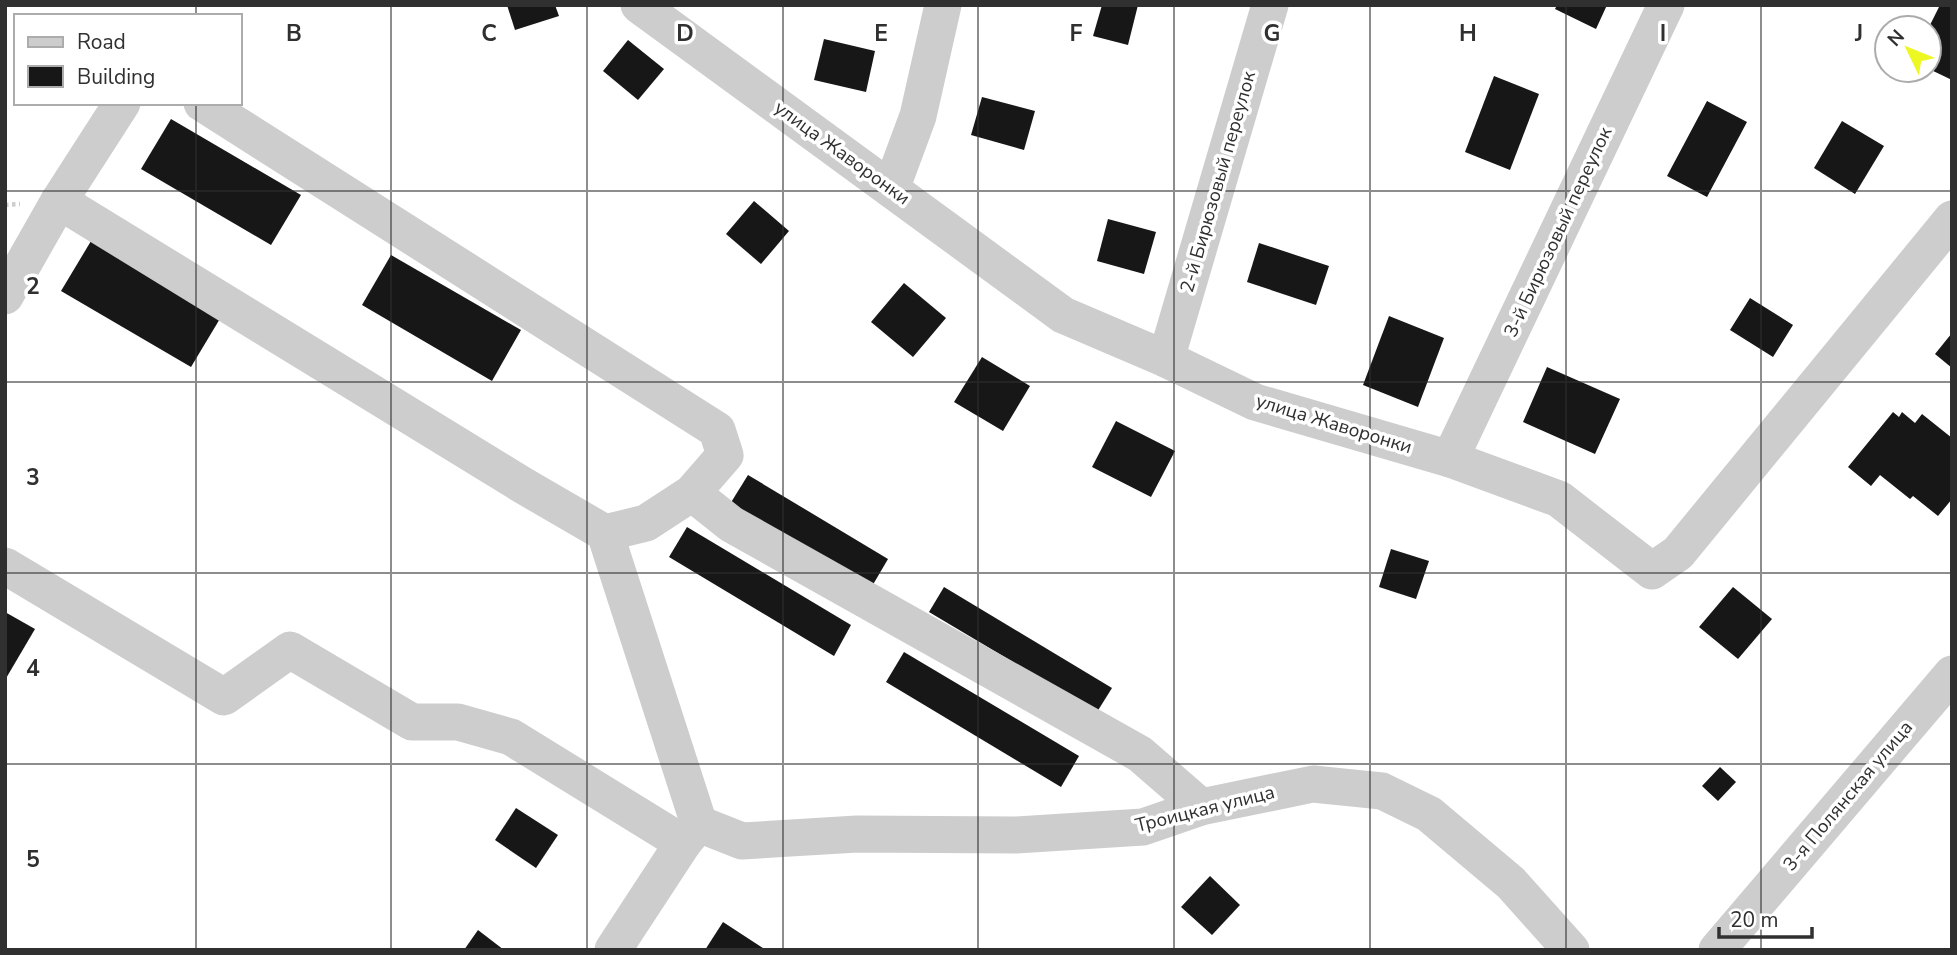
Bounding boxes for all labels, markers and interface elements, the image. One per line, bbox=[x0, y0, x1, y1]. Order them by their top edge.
legend bbox=[14, 14, 242, 105]
north arrow bbox=[1873, 14, 1943, 84]
text: B bbox=[286, 18, 302, 49]
text: C bbox=[481, 18, 497, 49]
text: D bbox=[676, 18, 694, 49]
text: E bbox=[874, 18, 888, 49]
text: F bbox=[1070, 18, 1083, 49]
text: G bbox=[1264, 18, 1280, 49]
text: H bbox=[1459, 18, 1477, 49]
text: I bbox=[1660, 18, 1666, 49]
text: J bbox=[1854, 18, 1863, 49]
text: N bbox=[1882, 24, 1911, 52]
text: Road bbox=[77, 28, 126, 56]
text: Building bbox=[77, 63, 155, 91]
street label: 2-й Бирюзовый переулок bbox=[1174, 68, 1262, 296]
street label: улица Жаворонки bbox=[769, 95, 915, 211]
street label: 3-й Бирюзовый переулок bbox=[1498, 123, 1618, 341]
text: 2 bbox=[26, 271, 40, 302]
street label: улица Жаворонки bbox=[1253, 388, 1415, 460]
text: 3 bbox=[26, 462, 40, 493]
text: 4 bbox=[26, 653, 40, 684]
street label: 3-я Полянская улица bbox=[1777, 715, 1919, 877]
street label: Троицкая улица bbox=[1133, 779, 1277, 839]
text: 5 bbox=[26, 844, 40, 875]
scale bar bbox=[1719, 895, 1812, 939]
text: 20 m bbox=[1730, 906, 1779, 934]

